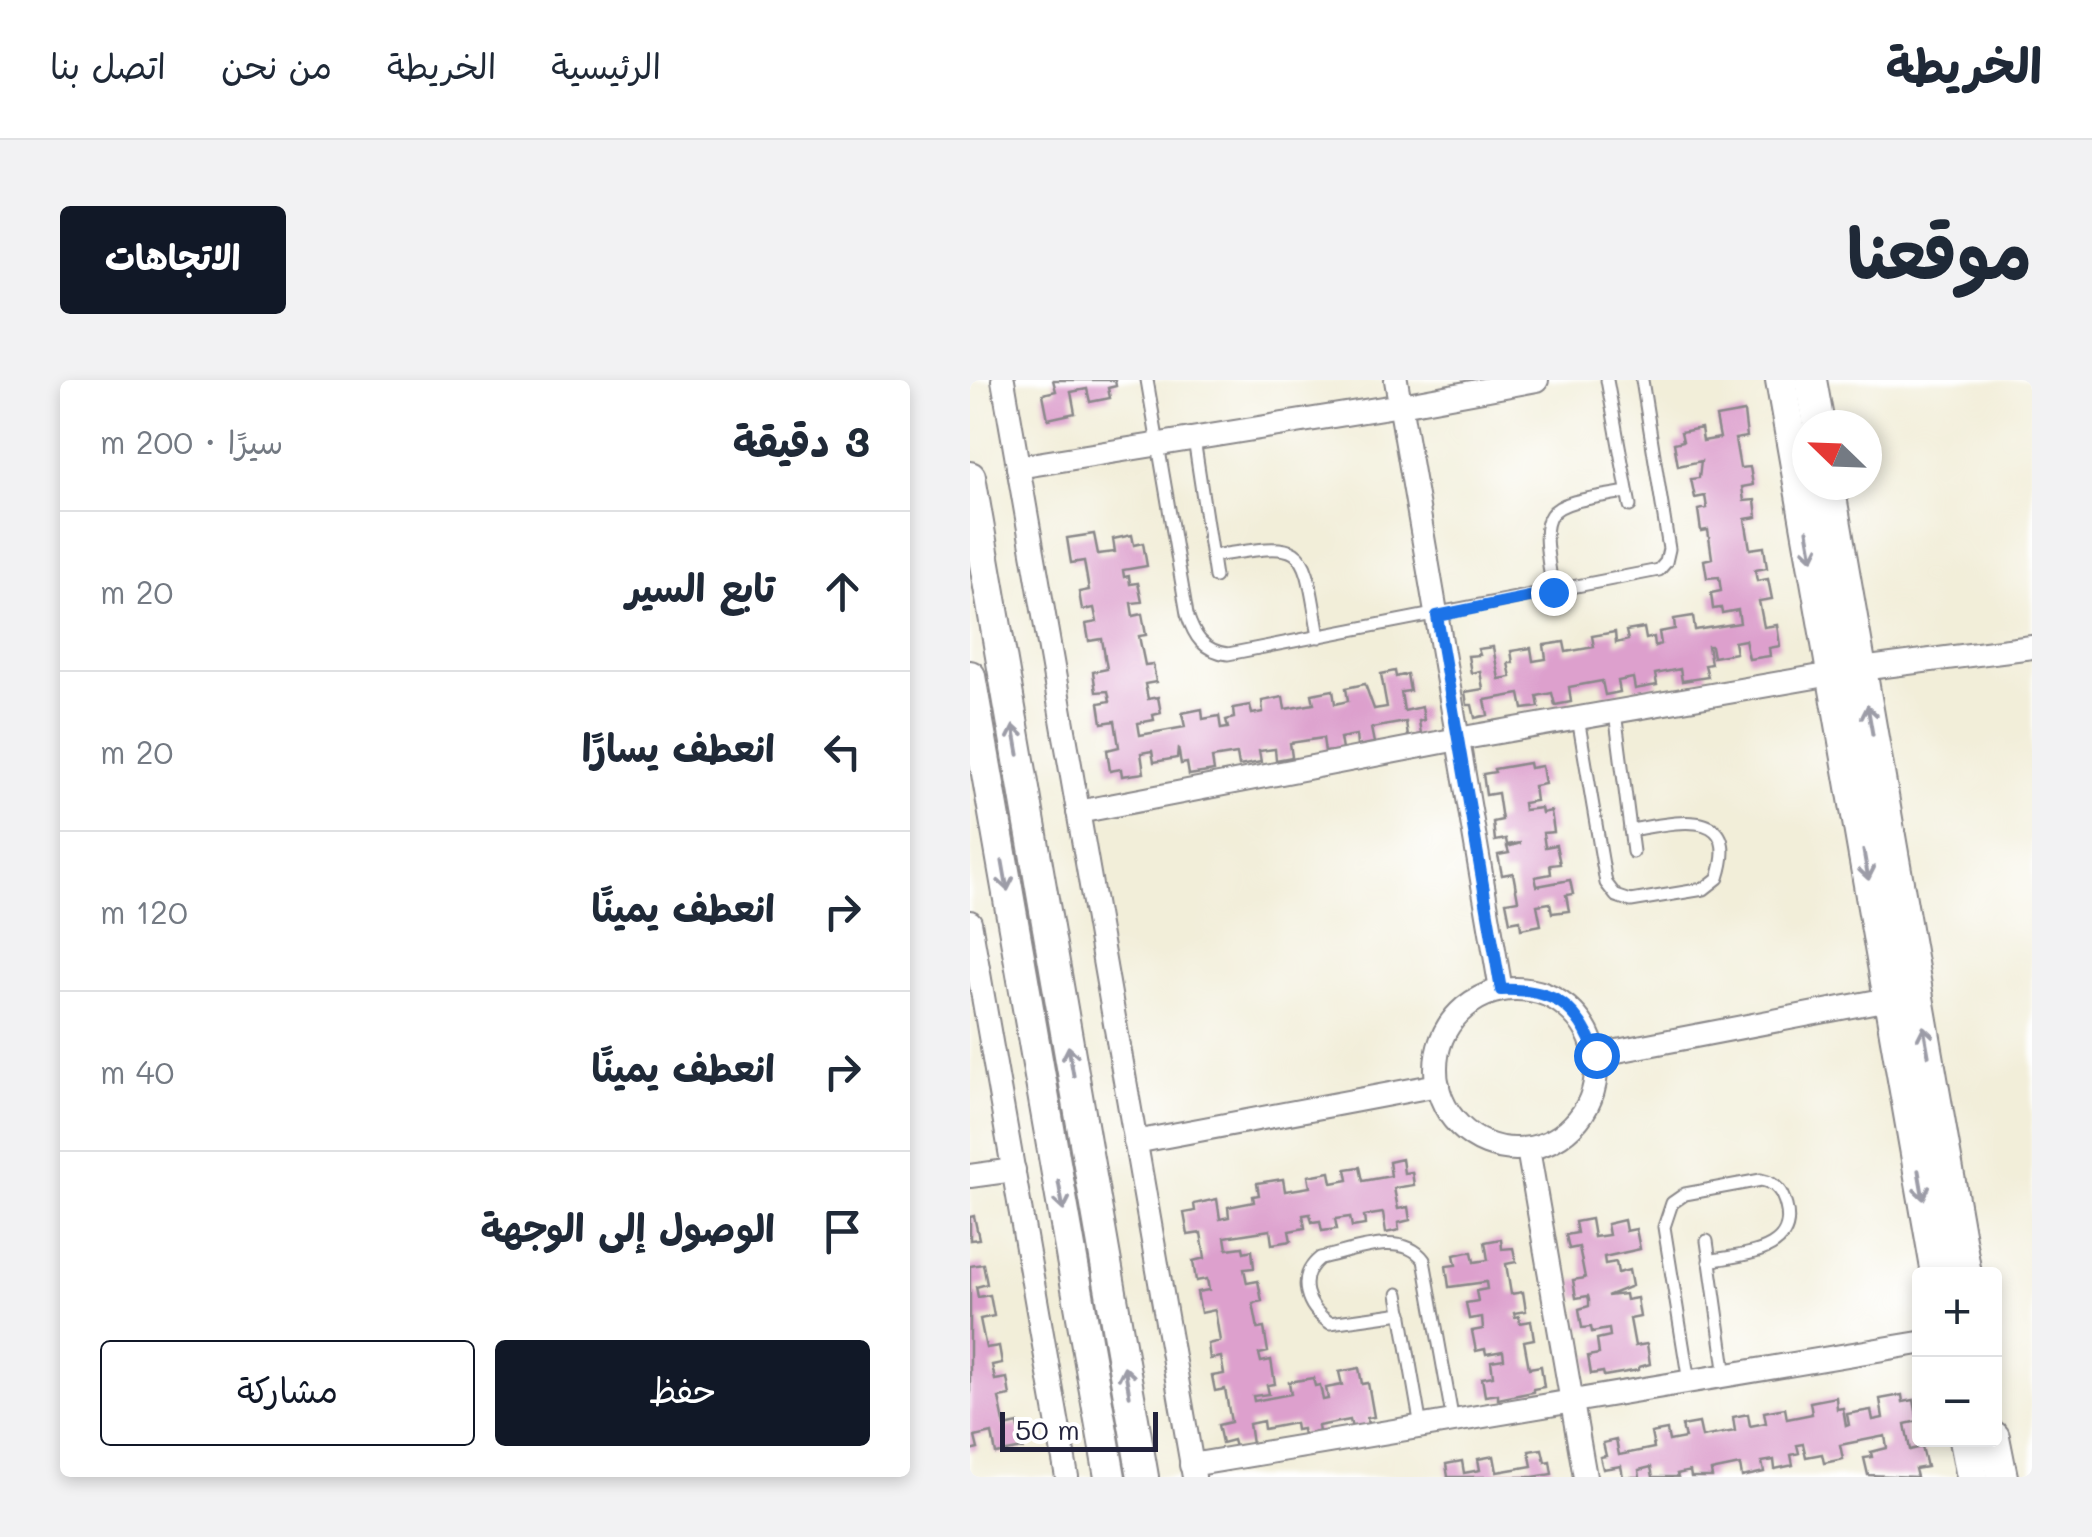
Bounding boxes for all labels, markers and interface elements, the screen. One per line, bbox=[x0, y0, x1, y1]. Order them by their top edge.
text: الخريطة bbox=[1886, 33, 2042, 95]
text: اتصل بنا bbox=[50, 42, 166, 88]
text: من نحن bbox=[221, 42, 332, 88]
text: الخريطة bbox=[387, 42, 496, 88]
text: الرئيسية bbox=[551, 42, 661, 88]
text: موقعنا bbox=[1847, 205, 2032, 297]
button: الاتجاهات bbox=[60, 206, 286, 314]
north arrow bbox=[1792, 410, 1882, 500]
text: 3 دقيقة bbox=[733, 413, 870, 468]
text: سيرًا · 200 m bbox=[100, 420, 283, 462]
one-way arrow bbox=[1801, 528, 1820, 561]
text: تابع السير bbox=[626, 562, 775, 612]
icon: ahead bbox=[815, 564, 870, 619]
text: 20 m bbox=[100, 570, 173, 612]
route end bbox=[1531, 570, 1577, 616]
one-way arrow bbox=[1860, 705, 1879, 737]
text: انعطف يسارًا bbox=[582, 722, 775, 772]
icon: left bbox=[815, 724, 870, 779]
one-way arrow bbox=[1006, 725, 1025, 757]
text: 20 m bbox=[100, 730, 173, 772]
one-way arrow bbox=[1857, 848, 1876, 881]
one-way arrow bbox=[996, 859, 1015, 892]
text: انعطف يمينًا bbox=[592, 882, 775, 932]
icon: right bbox=[815, 884, 870, 939]
text: 120 m bbox=[100, 890, 188, 932]
one-way arrow bbox=[1916, 1025, 1935, 1057]
route start bbox=[1574, 1033, 1620, 1079]
text: انعطف يمينًا bbox=[592, 1042, 775, 1092]
icon: right bbox=[815, 1044, 870, 1099]
one-way arrow bbox=[1061, 1045, 1080, 1077]
text: 40 m bbox=[100, 1050, 174, 1092]
one-way arrow bbox=[1912, 1169, 1931, 1201]
one-way arrow bbox=[1052, 1179, 1071, 1212]
text: الوصول إلى الوجهة bbox=[480, 1202, 775, 1252]
icon: arrive bbox=[815, 1204, 870, 1259]
map controls bbox=[1912, 1267, 2002, 1447]
button: + bbox=[1912, 1267, 2002, 1357]
button: مشاركة bbox=[100, 1340, 475, 1446]
button: حفظ bbox=[495, 1340, 870, 1446]
button: − bbox=[1912, 1357, 2002, 1447]
one-way arrow bbox=[1117, 1365, 1136, 1398]
scale bar bbox=[1000, 1407, 1158, 1452]
text: 50 m bbox=[1015, 1411, 1080, 1447]

